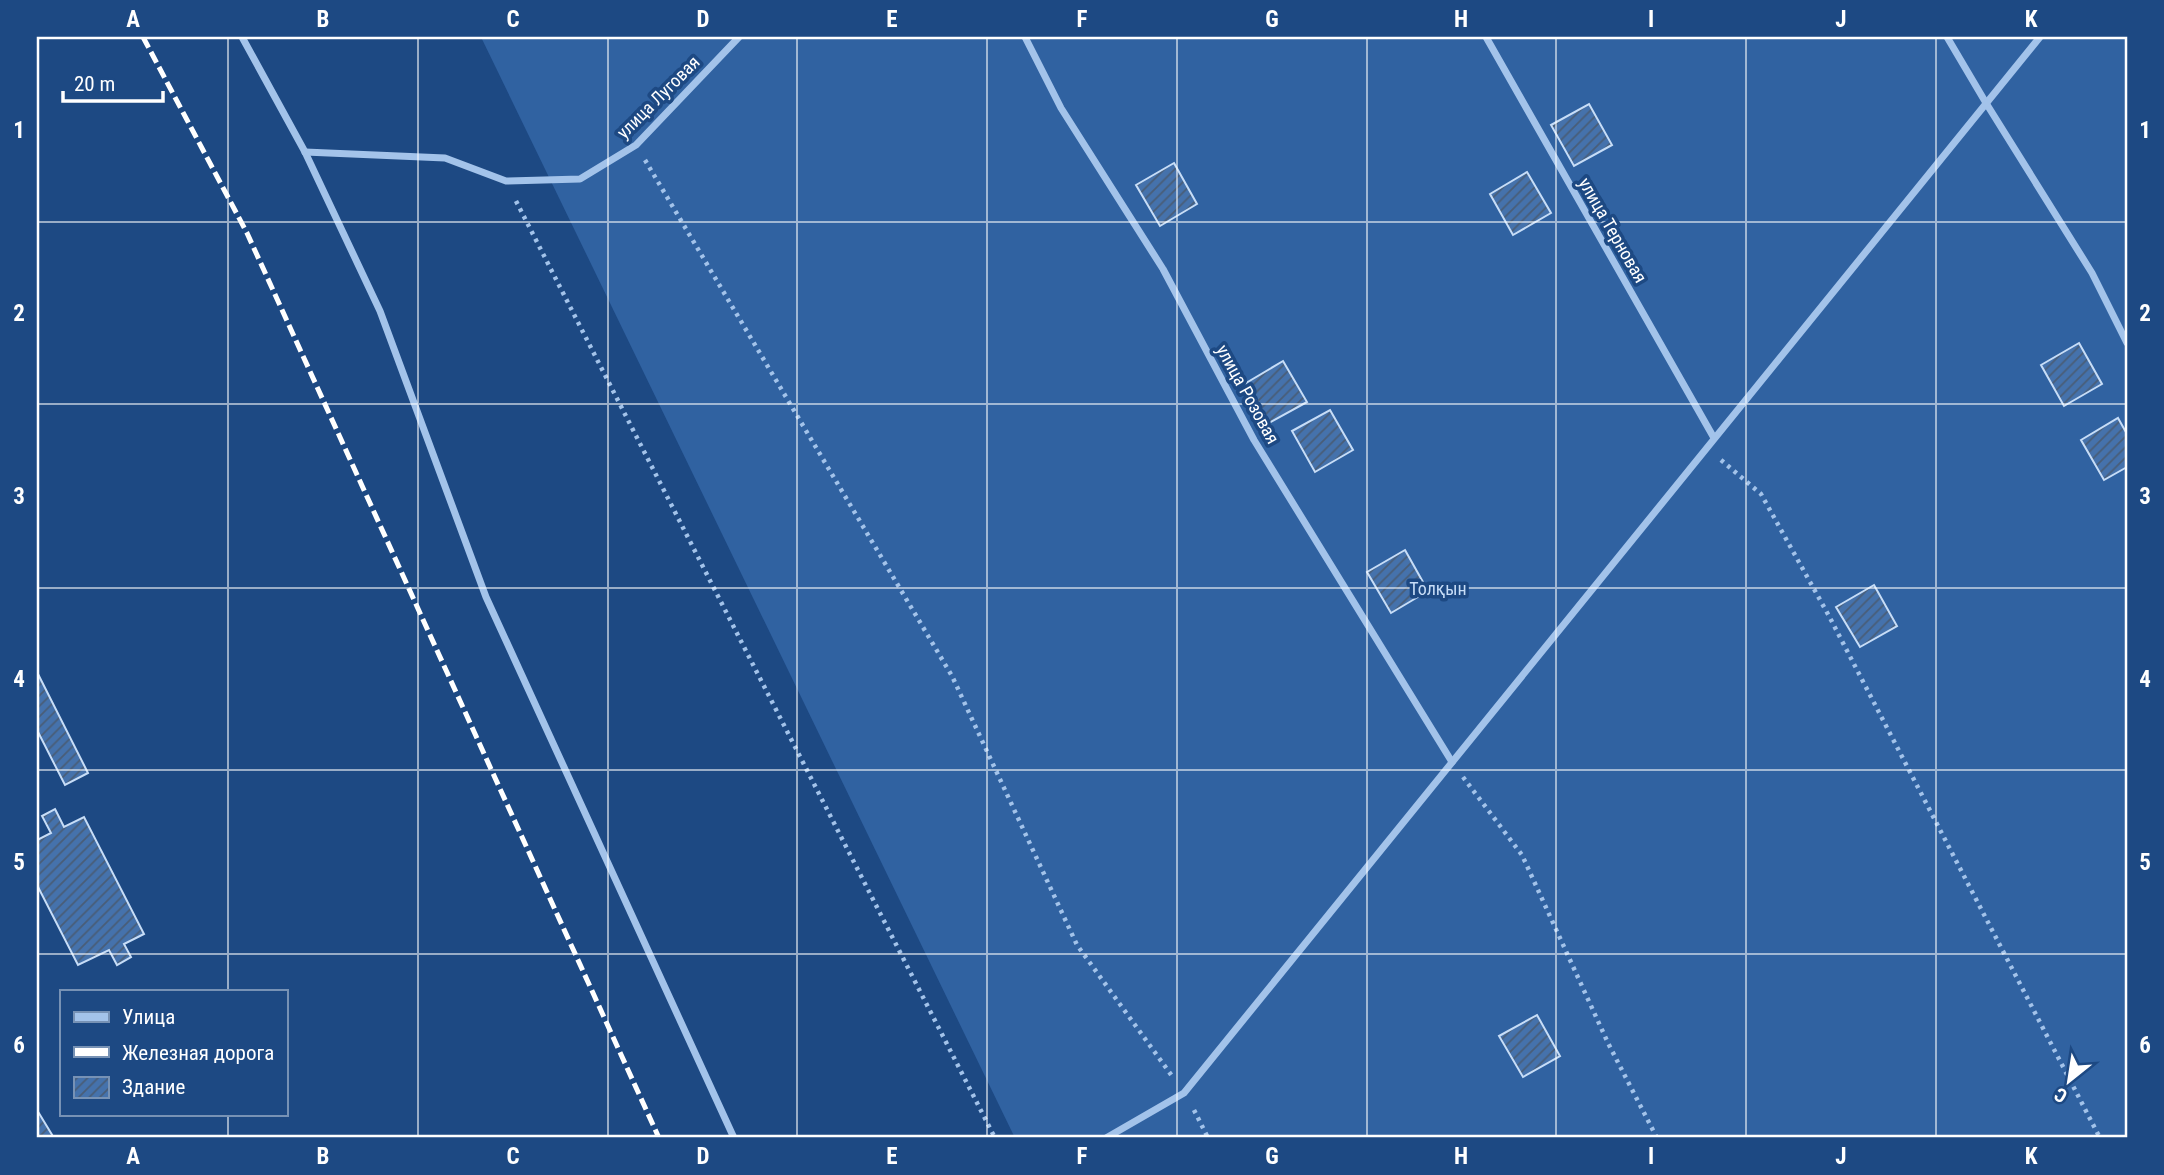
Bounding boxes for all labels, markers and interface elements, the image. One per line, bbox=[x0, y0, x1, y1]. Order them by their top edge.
text: A bbox=[126, 6, 140, 33]
text: B bbox=[317, 6, 329, 33]
text: C bbox=[506, 6, 520, 33]
text: D bbox=[697, 6, 710, 33]
text: E bbox=[886, 6, 898, 33]
text: F bbox=[1077, 6, 1088, 33]
text: G bbox=[1265, 6, 1279, 33]
text: H bbox=[1454, 6, 1468, 33]
text: I bbox=[1648, 6, 1654, 33]
text: J bbox=[1835, 6, 1847, 33]
text: K bbox=[2025, 6, 2038, 33]
street label: улица Луговая bbox=[612, 51, 704, 143]
scale bar bbox=[63, 60, 163, 104]
text: 20 m bbox=[74, 72, 115, 96]
text: 1 bbox=[13, 117, 25, 144]
text: 1 bbox=[2139, 117, 2151, 144]
street label: улица Терновая bbox=[1574, 174, 1652, 286]
text: 2 bbox=[13, 300, 25, 327]
text: 2 bbox=[2139, 300, 2151, 327]
street label: улица Розовая bbox=[1212, 341, 1284, 447]
text: 3 bbox=[13, 483, 25, 510]
text: 3 bbox=[2139, 483, 2151, 510]
park label: Толқын bbox=[1409, 578, 1467, 599]
text: 4 bbox=[13, 666, 25, 693]
text: 4 bbox=[2139, 666, 2151, 693]
text: 5 bbox=[13, 849, 25, 876]
text: 5 bbox=[2139, 849, 2151, 876]
legend bbox=[60, 990, 287, 1116]
text: Улица bbox=[122, 1005, 175, 1029]
text: 6 bbox=[13, 1032, 25, 1059]
text: 6 bbox=[2139, 1032, 2151, 1059]
text: Железная дорога bbox=[122, 1041, 274, 1065]
north arrow bbox=[2035, 1046, 2104, 1116]
text: Здание bbox=[122, 1075, 186, 1099]
text: С bbox=[2050, 1083, 2071, 1108]
text: A bbox=[126, 1143, 140, 1170]
text: B bbox=[317, 1143, 329, 1170]
text: C bbox=[506, 1143, 520, 1170]
text: D bbox=[697, 1143, 710, 1170]
text: E bbox=[886, 1143, 898, 1170]
text: F bbox=[1077, 1143, 1088, 1170]
text: G bbox=[1265, 1143, 1279, 1170]
text: H bbox=[1454, 1143, 1468, 1170]
text: I bbox=[1648, 1143, 1654, 1170]
text: J bbox=[1835, 1143, 1847, 1170]
text: K bbox=[2025, 1143, 2038, 1170]

